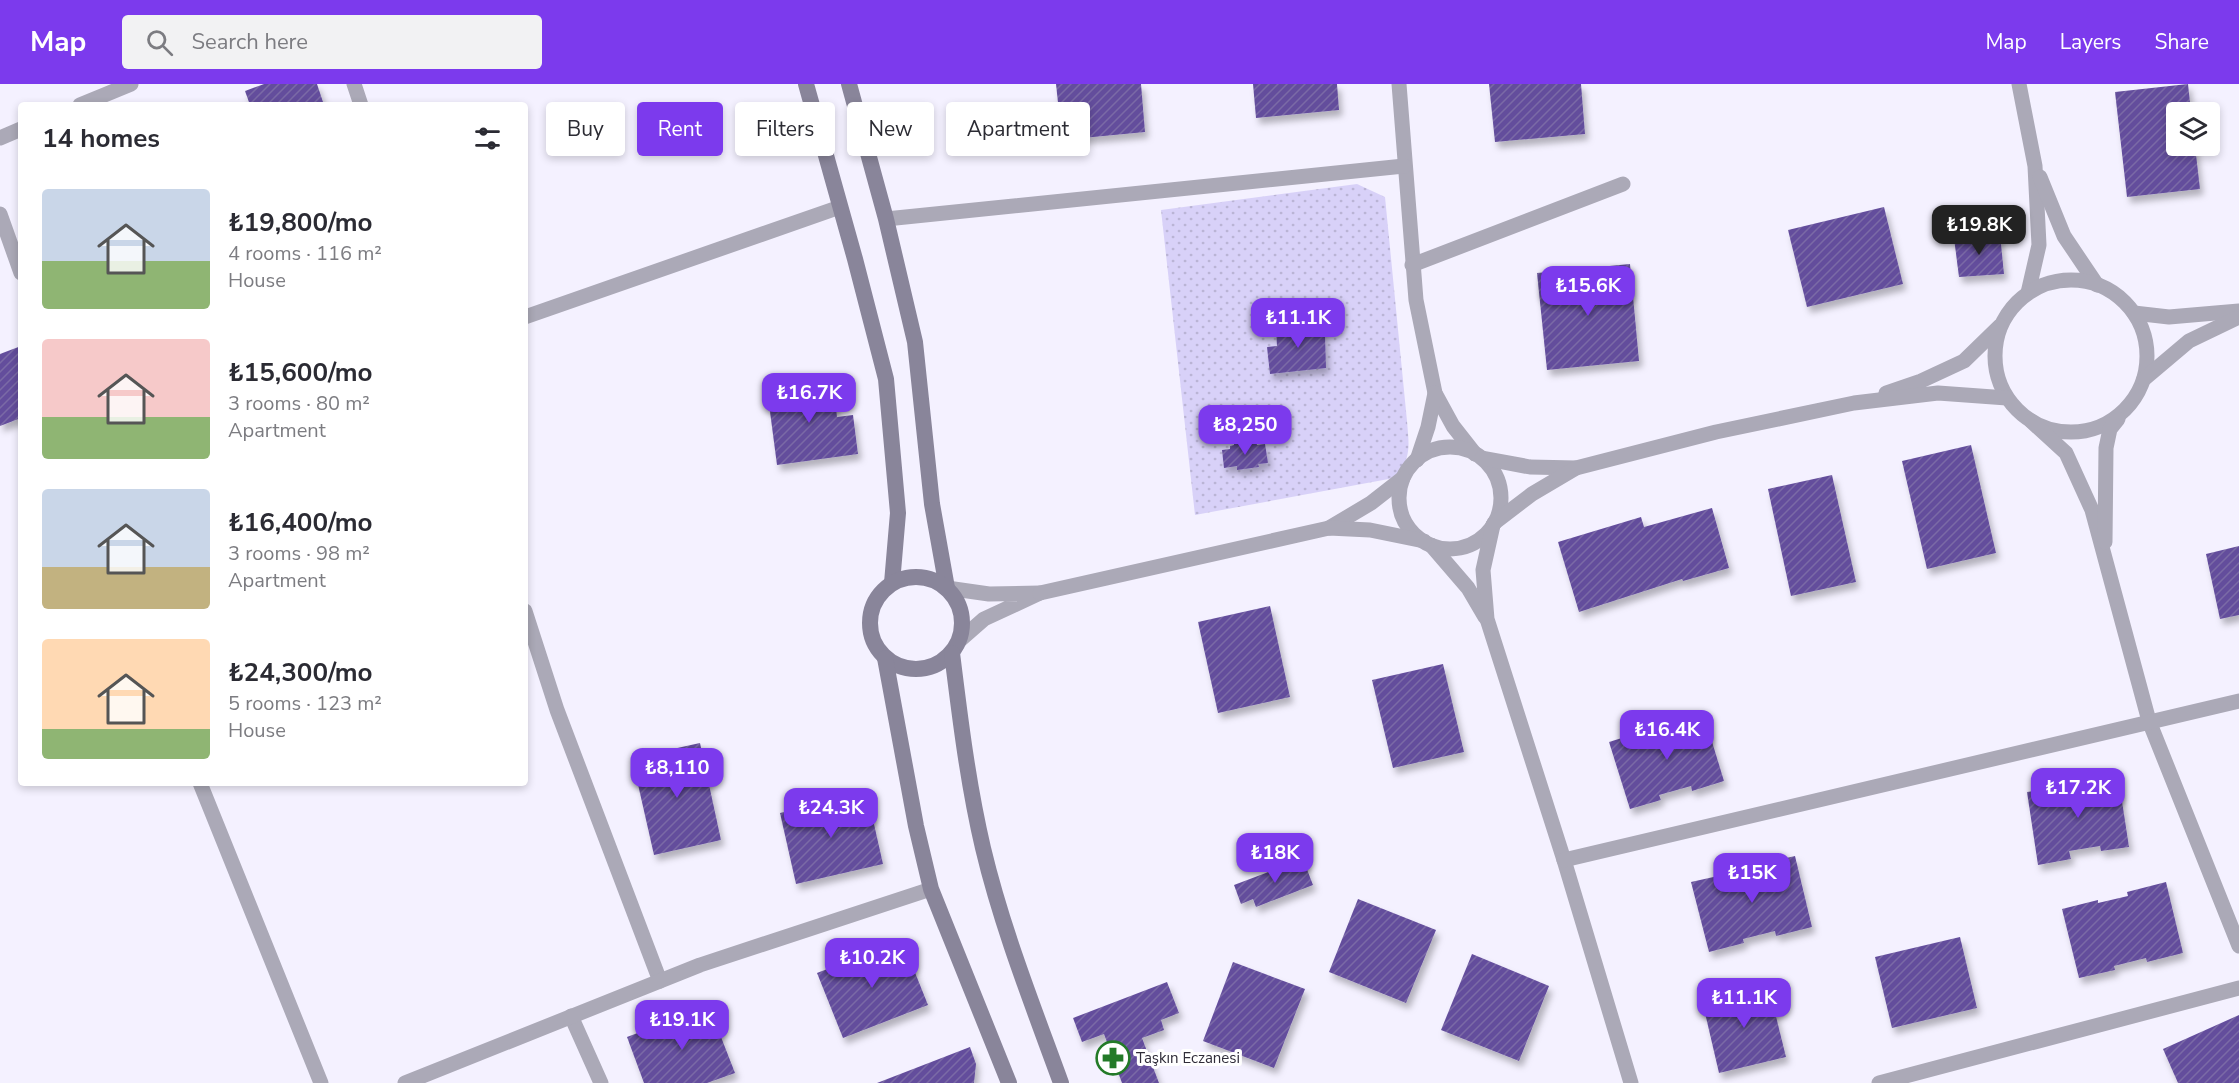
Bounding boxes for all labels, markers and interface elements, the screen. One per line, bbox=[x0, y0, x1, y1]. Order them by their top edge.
search box bbox=[122, 15, 542, 69]
text: Map bbox=[30, 23, 86, 61]
icon: search bbox=[143, 26, 176, 59]
text: Search here bbox=[191, 27, 308, 57]
text: Map bbox=[1985, 28, 2027, 56]
text: Layers bbox=[2060, 28, 2121, 56]
text: Share bbox=[2154, 28, 2209, 56]
chip: Buy bbox=[546, 102, 625, 156]
chip: Rent bbox=[637, 102, 723, 156]
chip: Filters bbox=[735, 102, 835, 156]
chip: New bbox=[847, 102, 934, 156]
chip: Apartment bbox=[946, 102, 1090, 156]
map controls bbox=[2166, 102, 2220, 156]
button: layers bbox=[2166, 102, 2220, 156]
text: 14 homes bbox=[42, 121, 160, 156]
icon: filters bbox=[471, 122, 504, 155]
text: ₺19,800/mo bbox=[228, 205, 372, 240]
pin: ₺19.8K bbox=[1930, 205, 2028, 256]
text: ₺19.8K bbox=[1946, 211, 2012, 238]
icon: home bbox=[90, 213, 162, 285]
text: 4 rooms · 116 m² bbox=[228, 240, 382, 267]
pin: ₺15.6K bbox=[1539, 266, 1637, 317]
text: House bbox=[228, 267, 286, 294]
text: ₺15.6K bbox=[1555, 272, 1621, 299]
pin: ₺11.1K bbox=[1249, 298, 1347, 349]
text: ₺11.1K bbox=[1265, 304, 1331, 331]
text: ₺15,600/mo bbox=[228, 355, 372, 390]
icon: home bbox=[90, 363, 162, 435]
pin: ₺16.7K bbox=[760, 373, 858, 424]
text: ₺16.7K bbox=[776, 379, 842, 406]
text: 3 rooms · 80 m² bbox=[228, 390, 370, 417]
pin: ₺8,250 bbox=[1196, 405, 1294, 456]
text: ₺8,250 bbox=[1213, 411, 1277, 438]
text: Apartment bbox=[228, 417, 326, 444]
text: ₺16,400/mo bbox=[228, 505, 372, 540]
icon: home bbox=[90, 513, 162, 585]
text: 3 rooms · 98 m² bbox=[228, 540, 370, 567]
text: Apartment bbox=[228, 567, 326, 594]
text: ₺24,300/mo bbox=[228, 655, 372, 690]
icon: home bbox=[90, 663, 162, 735]
text: 5 rooms · 123 m² bbox=[228, 690, 382, 717]
pin: ₺16.4K bbox=[1618, 710, 1716, 761]
text: ₺16.4K bbox=[1634, 716, 1700, 743]
text: House bbox=[228, 717, 286, 744]
pin: ₺8,110 bbox=[628, 748, 726, 799]
text: ₺8,110 bbox=[645, 754, 709, 781]
pin: ₺17.2K bbox=[2029, 768, 2127, 819]
text: ₺17.2K bbox=[2045, 774, 2111, 801]
pin: ₺24.3K bbox=[782, 788, 880, 839]
text: ₺24.3K bbox=[798, 794, 864, 821]
pin: ₺18K bbox=[1239, 833, 1311, 884]
text: ₺18K bbox=[1250, 839, 1300, 866]
pin: ₺15K bbox=[1716, 853, 1788, 904]
text: ₺15K bbox=[1727, 859, 1777, 886]
pin: ₺10.2K bbox=[823, 938, 921, 989]
text: ₺10.2K bbox=[839, 944, 905, 971]
pin: ₺11.1K bbox=[1695, 978, 1793, 1029]
text: ₺11.1K bbox=[1711, 984, 1777, 1011]
pin: ₺19.1K bbox=[633, 1000, 731, 1051]
text: ₺19.1K bbox=[649, 1006, 715, 1033]
pharmacy icon: Taşkın Eczanesi bbox=[1095, 1040, 1131, 1076]
place label: Taşkın Eczanesi bbox=[1136, 1048, 1240, 1068]

